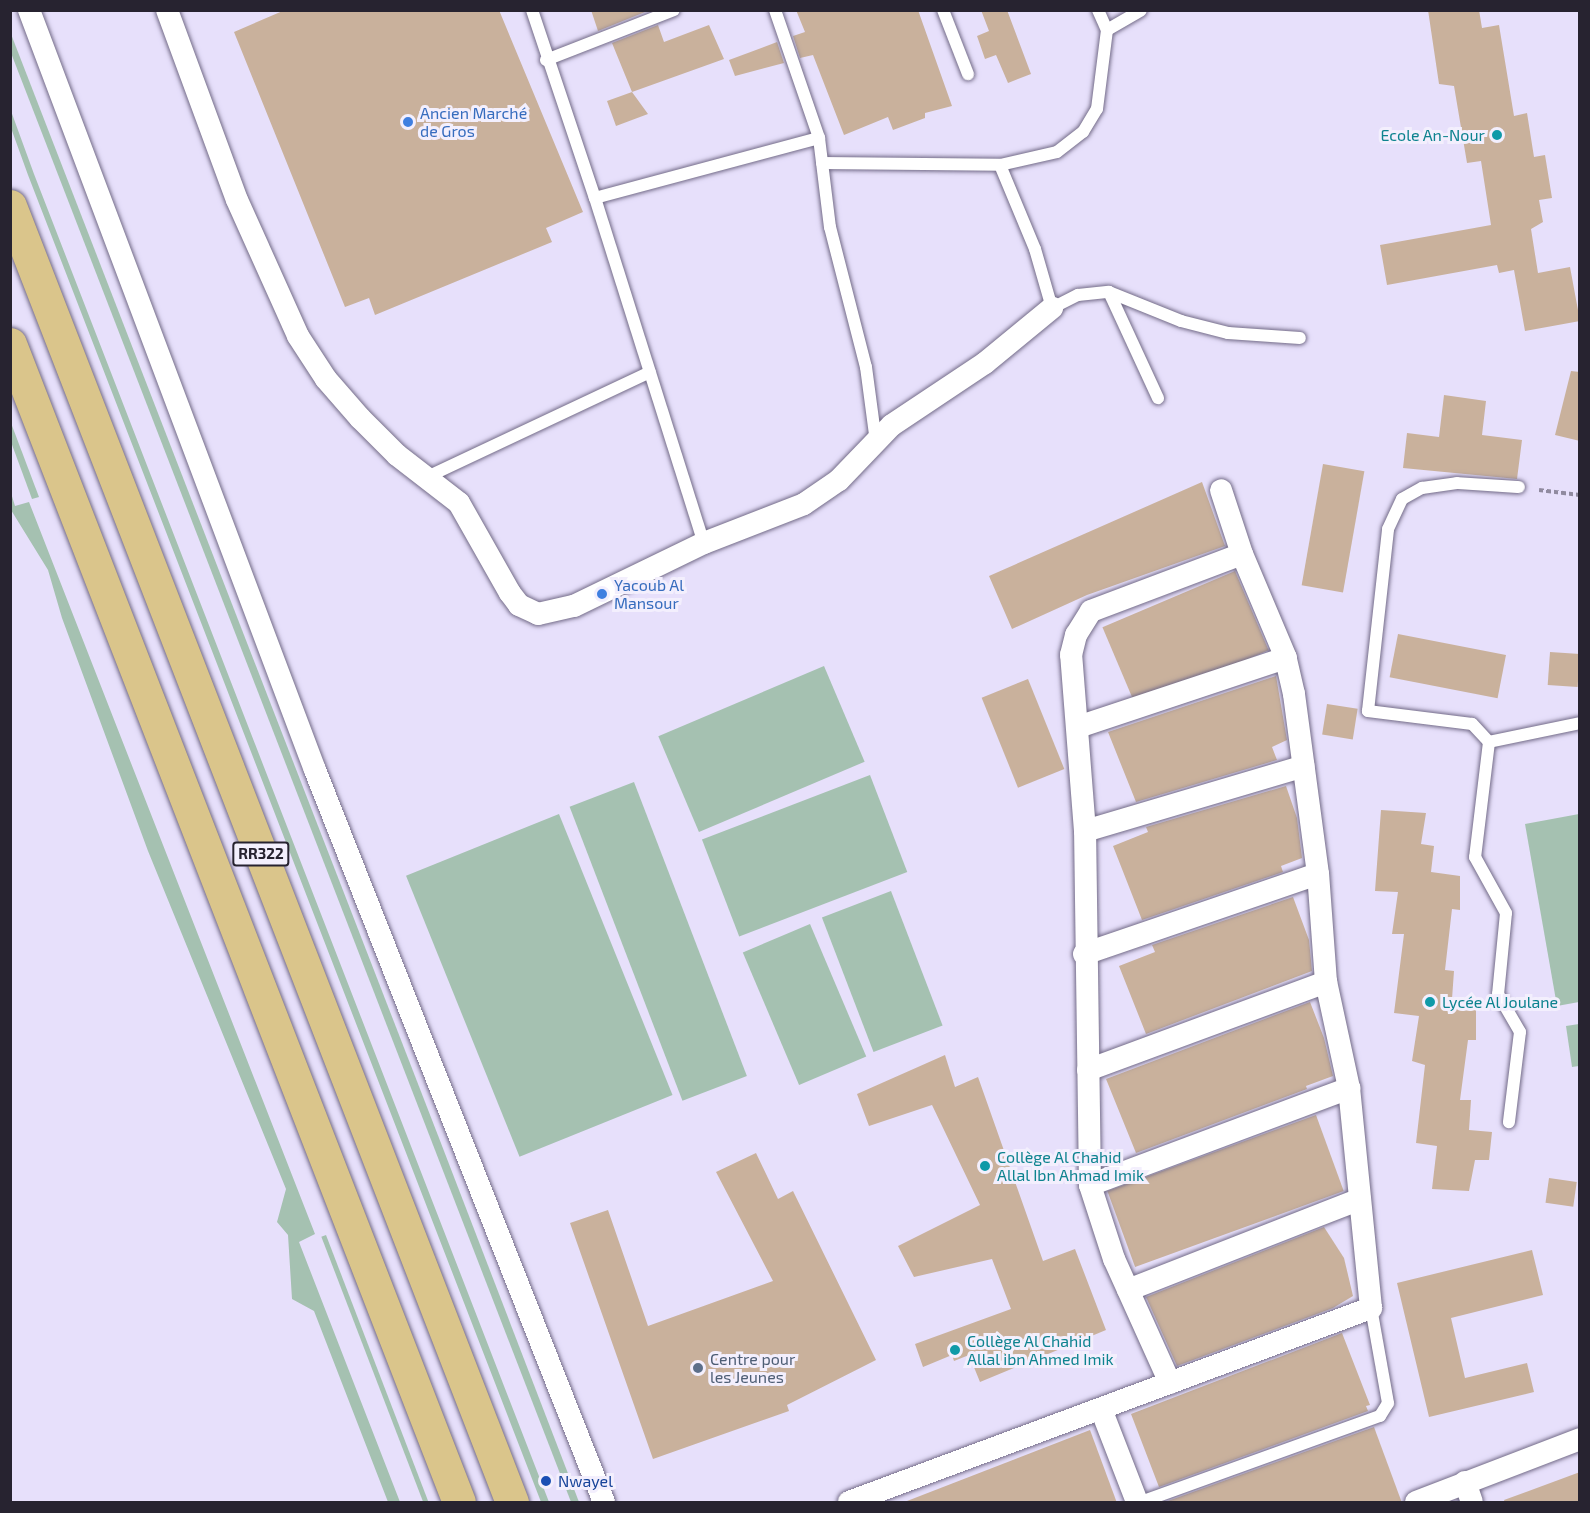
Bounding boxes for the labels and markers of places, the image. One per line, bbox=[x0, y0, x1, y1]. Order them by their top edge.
place label: Ancien Marché de Gros bbox=[420, 103, 527, 141]
marker: Ancien Marché de Gros bbox=[401, 115, 415, 129]
place label: Ecole An-Nour bbox=[1380, 125, 1485, 145]
marker: Ecole An-Nour bbox=[1490, 128, 1504, 142]
place label: Yacoub Al Mansour bbox=[614, 575, 684, 613]
marker: Yacoub Al Mansour bbox=[595, 587, 609, 601]
place label: Lycée Al Joulane bbox=[1442, 992, 1559, 1012]
marker: Lycée Al Joulane bbox=[1423, 995, 1437, 1009]
place label: Collège Al Chahid Allal Ibn Ahmad Imik bbox=[997, 1147, 1145, 1185]
marker: Collège Al Chahid Allal Ibn Ahmad Imik bbox=[978, 1159, 992, 1173]
place label: Collège Al Chahid Allal ibn Ahmed Imik bbox=[967, 1331, 1114, 1369]
marker: Collège Al Chahid Allal ibn Ahmed Imik bbox=[948, 1343, 962, 1357]
place label: Centre pour les Jeunes bbox=[710, 1349, 795, 1387]
marker: Centre pour les Jeunes bbox=[691, 1361, 705, 1375]
place label: Nwayel bbox=[558, 1471, 613, 1491]
marker: Nwayel bbox=[539, 1474, 553, 1488]

